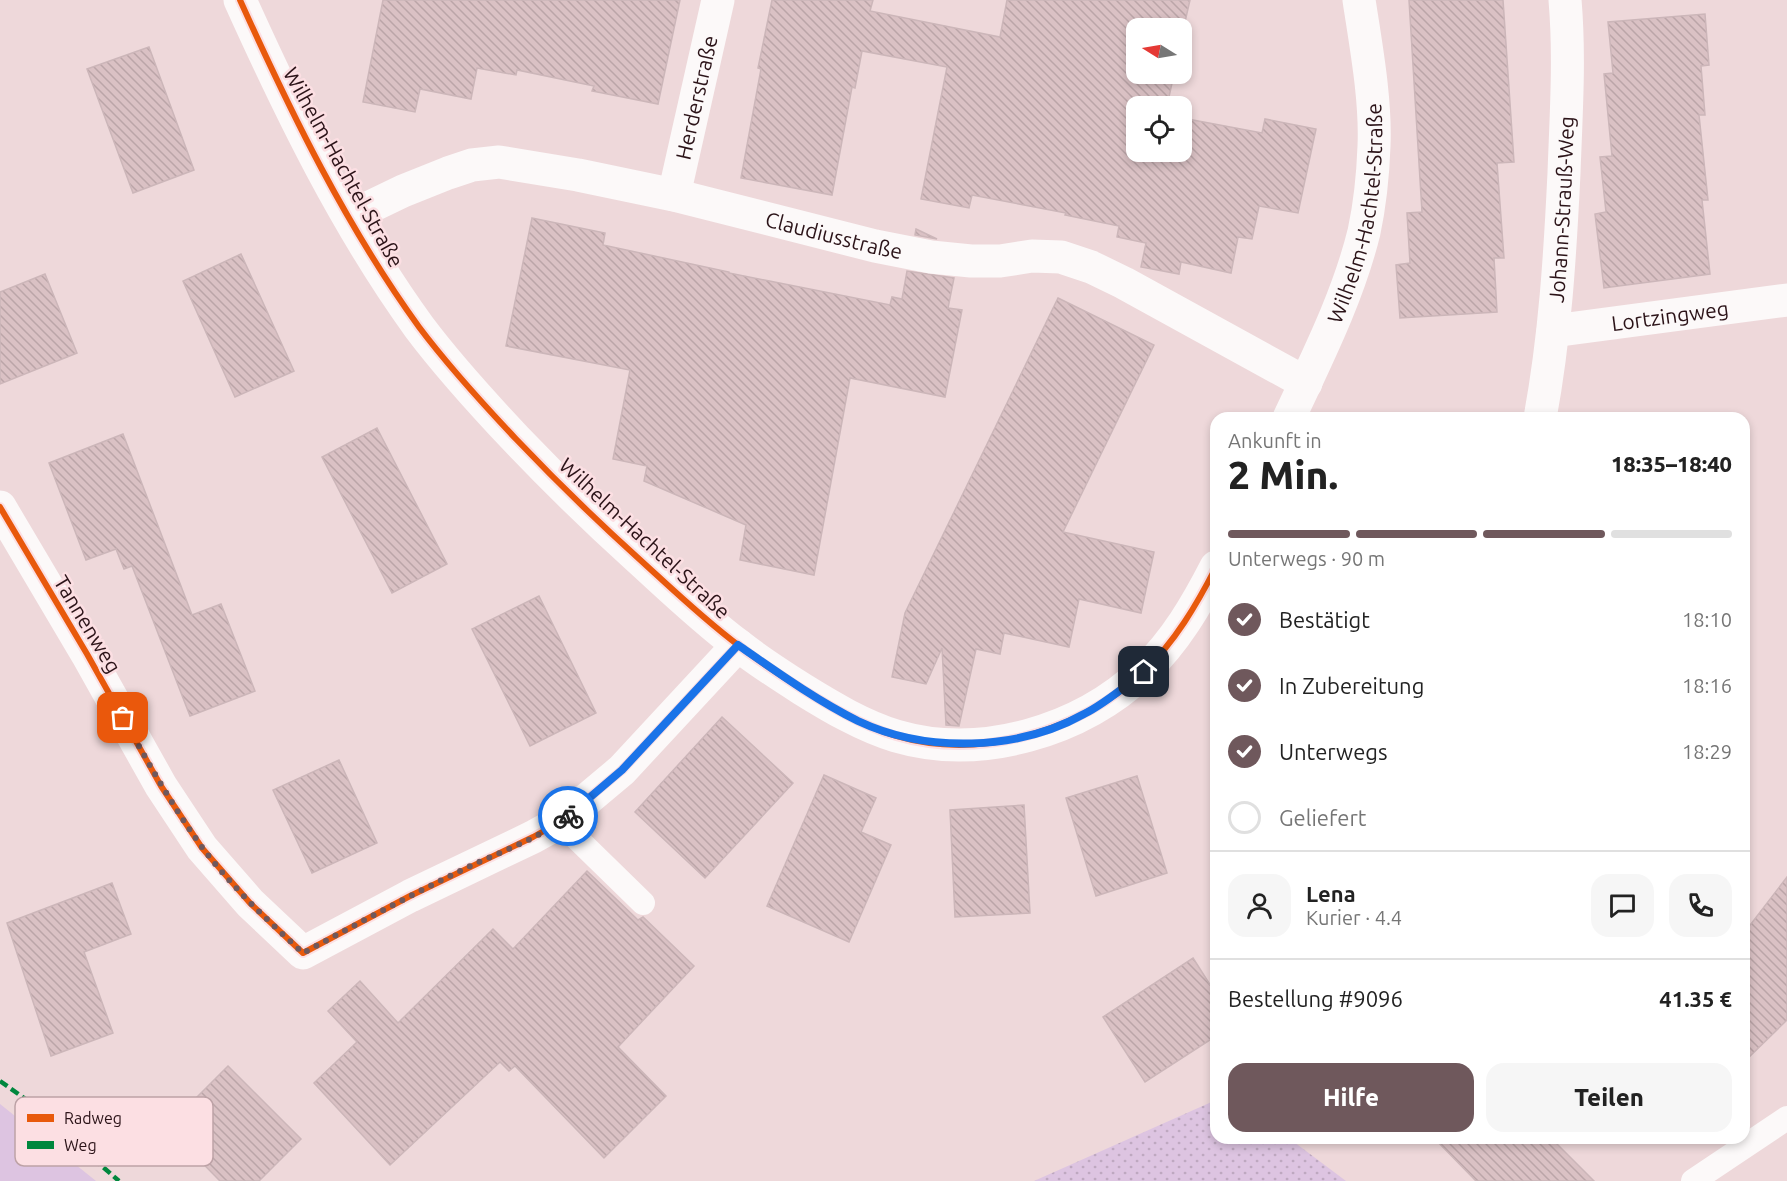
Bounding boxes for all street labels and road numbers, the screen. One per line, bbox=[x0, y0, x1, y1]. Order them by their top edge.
street label: Herderstraße bbox=[670, 33, 722, 162]
street label: Wilhelm-Hachtel-Straße bbox=[279, 63, 409, 271]
street label: Wilhelm-Hachtel-Straße bbox=[1322, 102, 1386, 327]
street label: Johann-Strauß-Weg bbox=[1544, 116, 1578, 304]
street label: Claudiusstraße bbox=[763, 207, 905, 263]
street label: Lortzingweg bbox=[1610, 296, 1730, 335]
street label: Wilhelm-Hachtel-Straße bbox=[555, 453, 735, 623]
street label: Tannenweg bbox=[50, 571, 126, 677]

